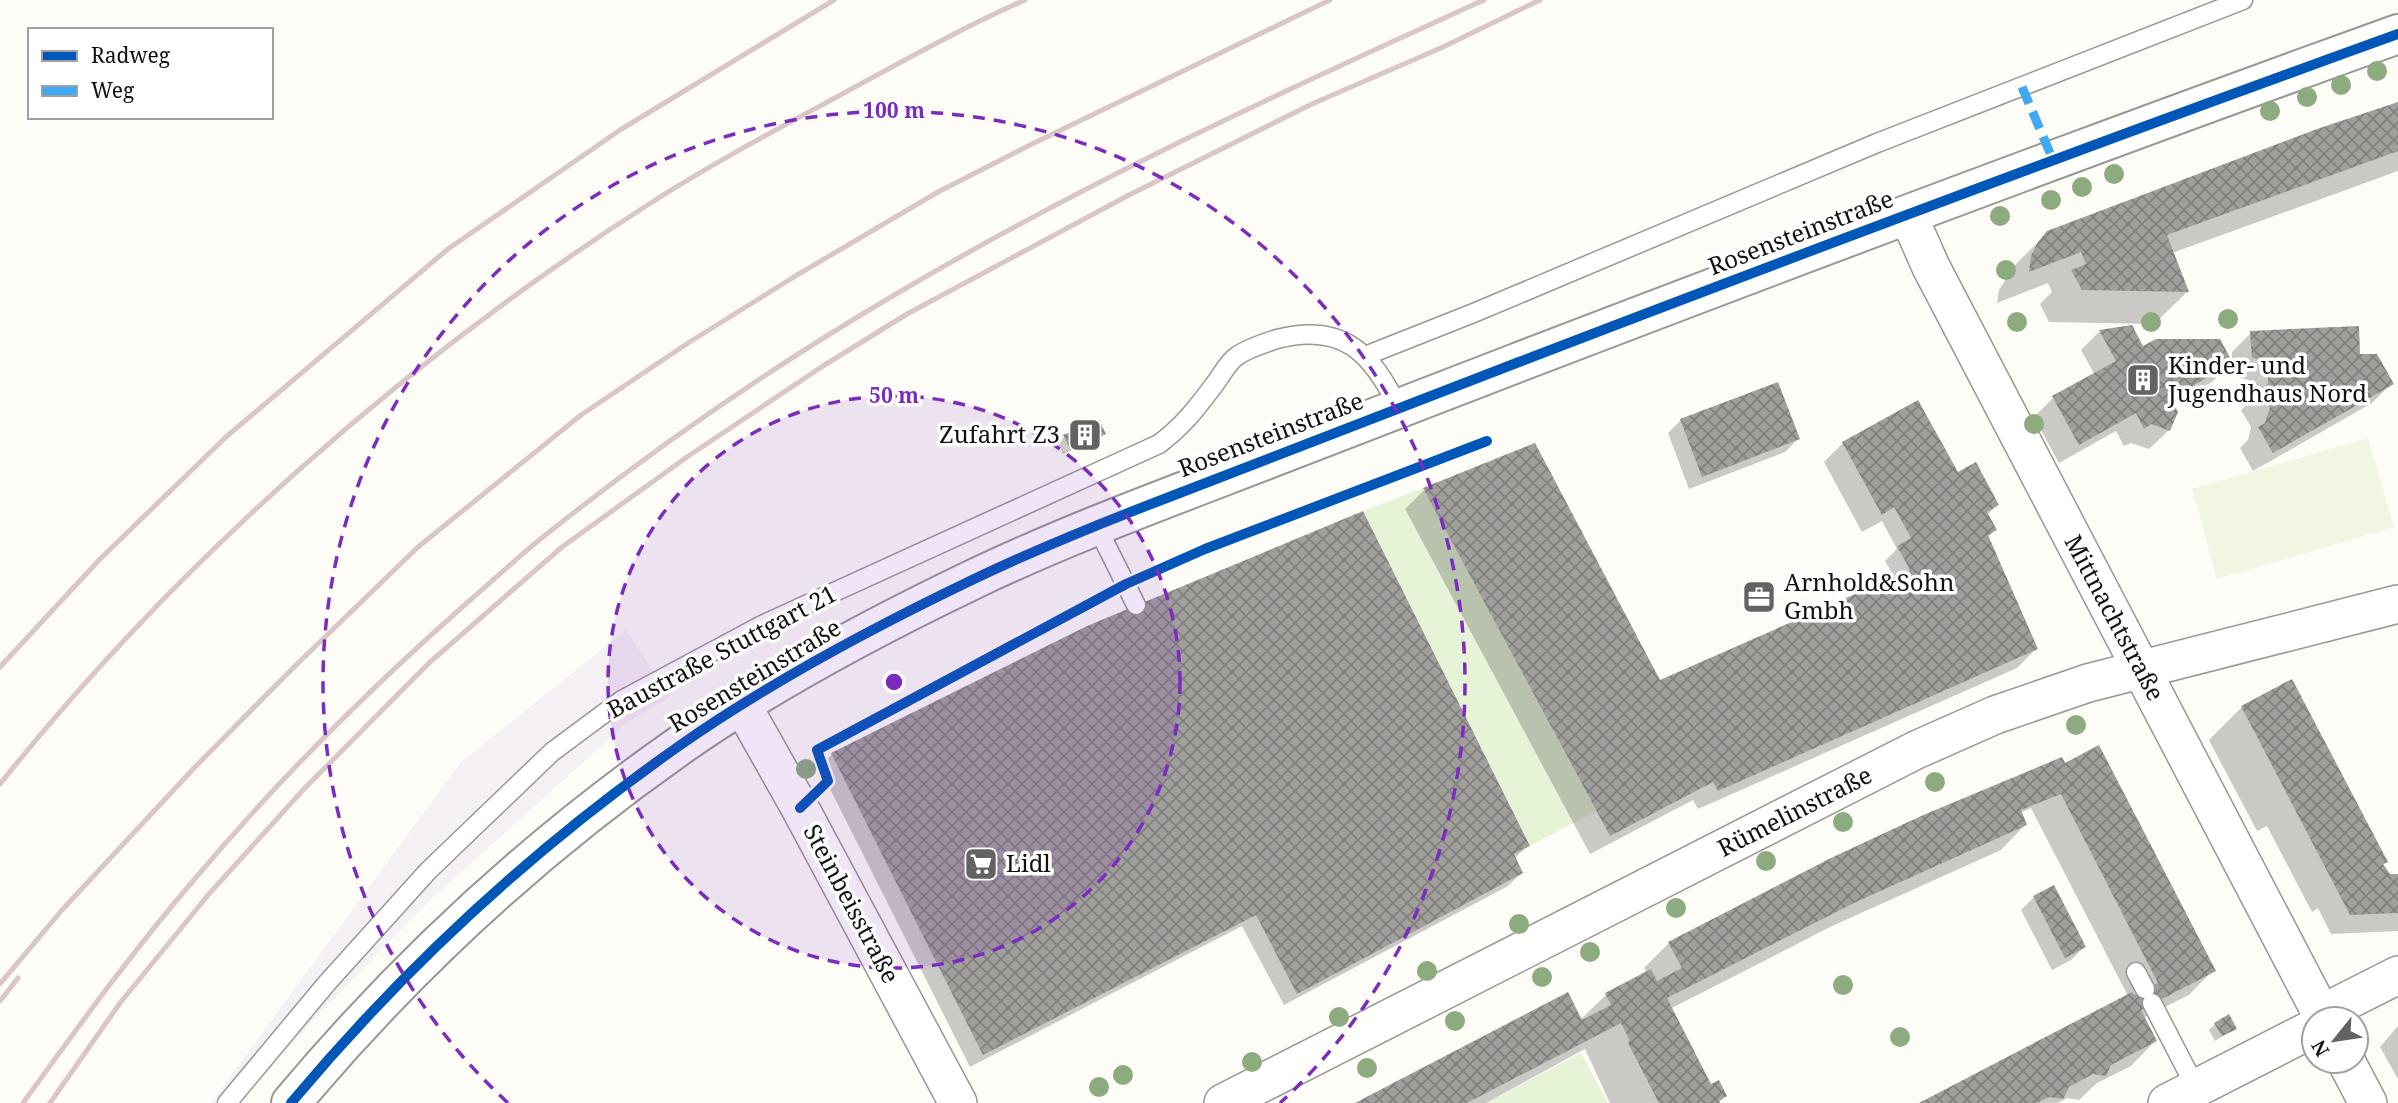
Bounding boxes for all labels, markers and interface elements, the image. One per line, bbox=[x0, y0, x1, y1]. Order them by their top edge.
legend bbox=[28, 28, 273, 119]
text: Radweg bbox=[91, 41, 171, 69]
text: Weg bbox=[91, 76, 135, 104]
text: 100 m bbox=[863, 96, 925, 124]
street label: Rosensteinstraße bbox=[1703, 181, 1898, 282]
place label: Kinder- und Jugendhaus Nord bbox=[2167, 348, 2367, 409]
building icon: Kinder- und Jugendhaus Nord bbox=[2124, 361, 2162, 399]
text: 50 m bbox=[869, 381, 919, 409]
street label: Rosensteinstraße bbox=[1173, 383, 1368, 484]
building icon: Zufahrt Z3 bbox=[1066, 416, 1104, 454]
place label: Zufahrt Z3 bbox=[939, 417, 1060, 450]
street label: Mittnachtstraße bbox=[2058, 529, 2173, 706]
place label: Arnhold&Sohn Gmbh bbox=[1784, 565, 1954, 626]
street label: Baustraße Stuttgart 21 bbox=[601, 576, 842, 725]
office icon: Arnhold&Sohn Gmbh bbox=[1740, 578, 1778, 616]
street label: Rosensteinstraße bbox=[662, 610, 847, 739]
centre of rings bbox=[882, 670, 906, 694]
street label: Rümelinstraße bbox=[1711, 758, 1877, 864]
street label: Steinbeisstraße bbox=[797, 818, 908, 989]
supermarket icon: Lidl bbox=[962, 845, 1000, 883]
place label: Lidl bbox=[1006, 846, 1051, 879]
north arrow bbox=[2300, 1005, 2370, 1075]
text: N bbox=[2305, 1035, 2335, 1061]

